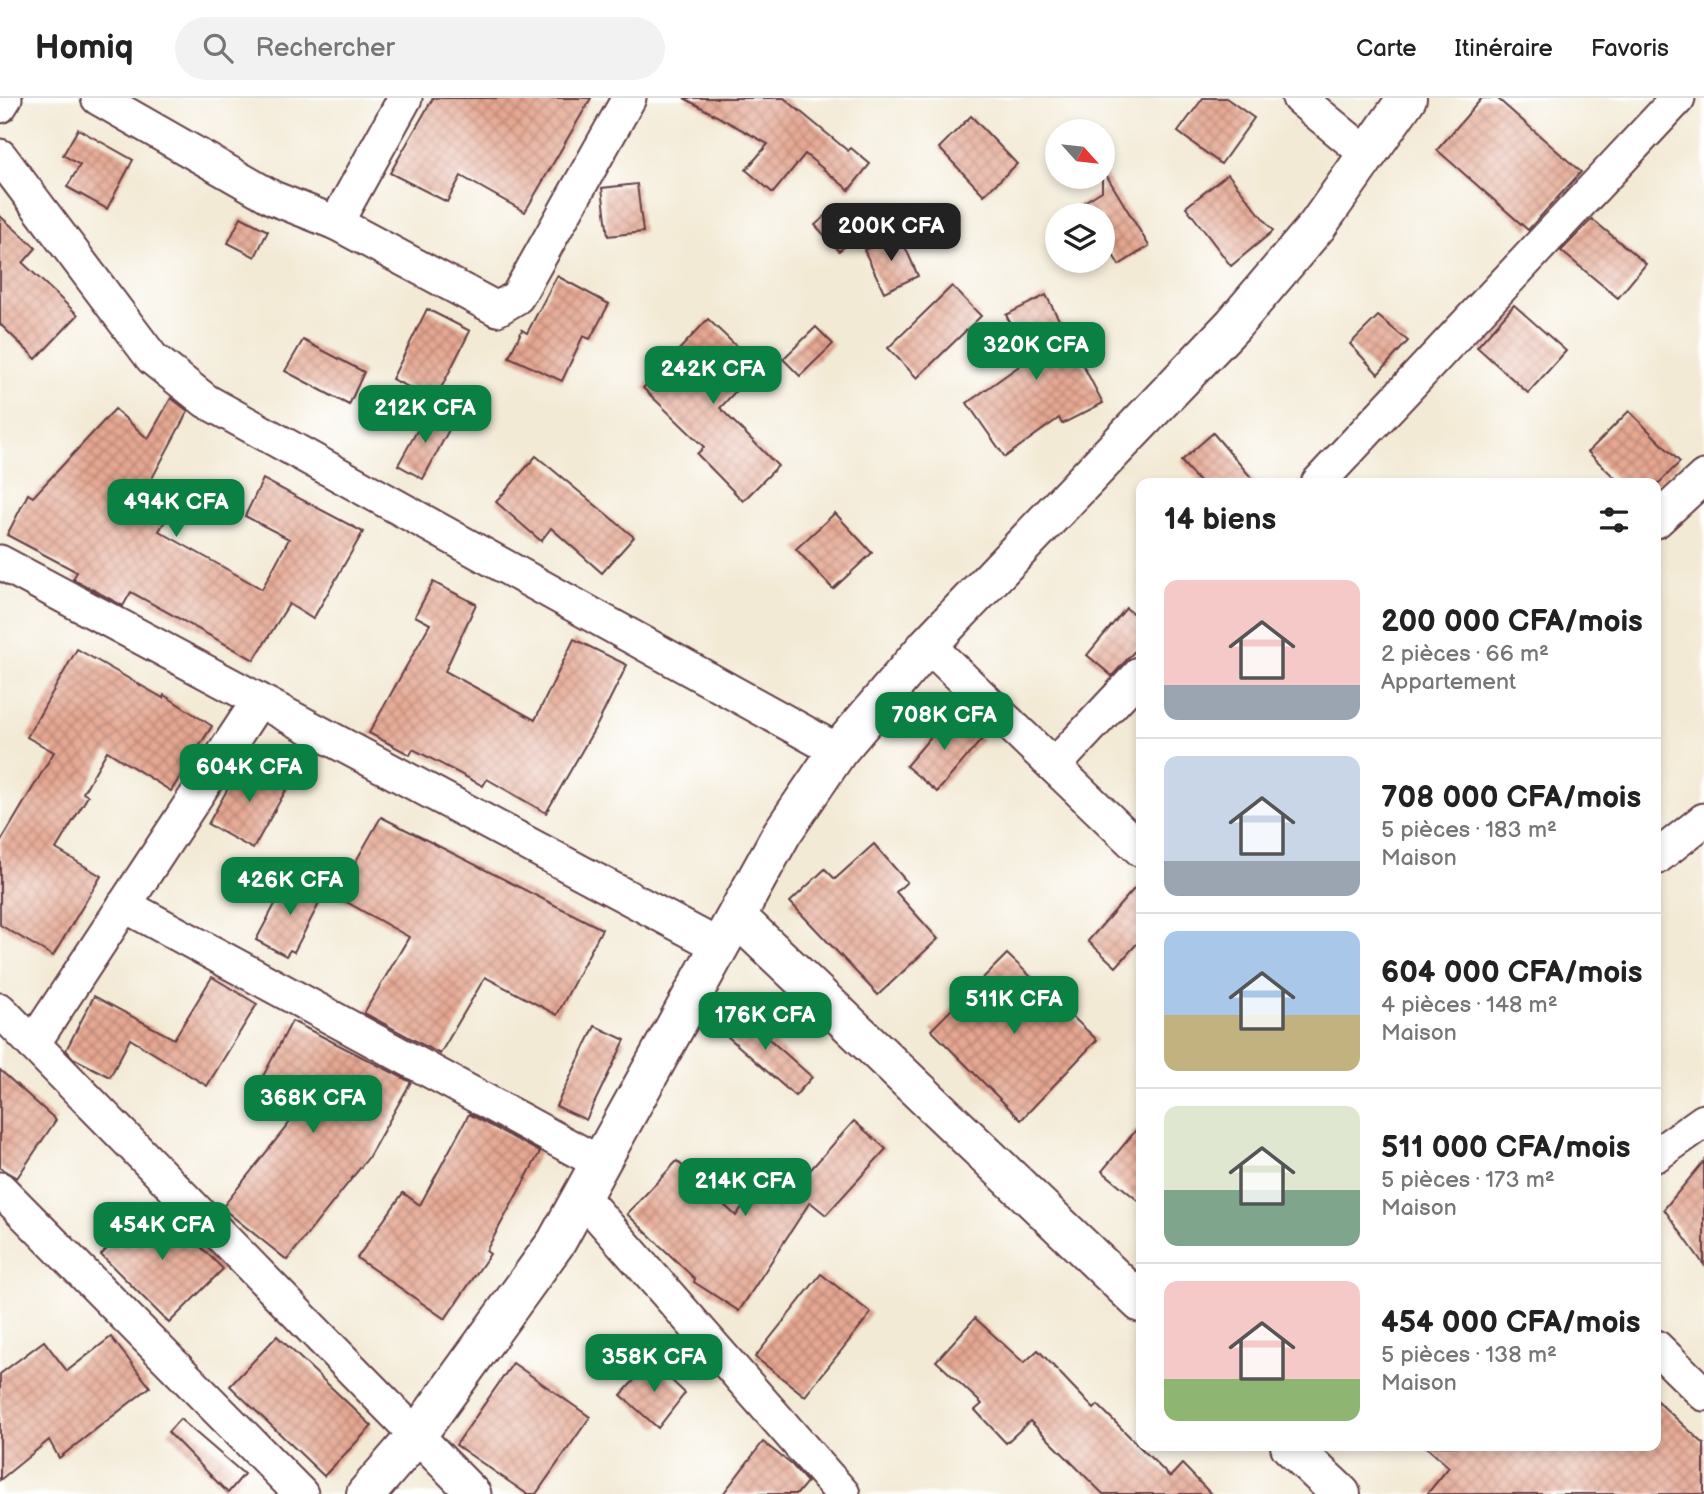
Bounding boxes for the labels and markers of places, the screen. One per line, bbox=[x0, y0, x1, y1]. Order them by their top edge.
pin: 200K CFA bbox=[819, 204, 963, 263]
pin: 320K CFA bbox=[964, 322, 1108, 382]
pin: 242K CFA bbox=[641, 346, 785, 406]
pin: 212K CFA bbox=[353, 386, 497, 445]
pin: 494K CFA bbox=[104, 480, 248, 539]
pin: 708K CFA bbox=[872, 692, 1016, 752]
pin: 604K CFA bbox=[177, 744, 321, 804]
pin: 426K CFA bbox=[218, 858, 362, 917]
pin: 511K CFA bbox=[942, 976, 1086, 1036]
pin: 176K CFA bbox=[693, 992, 837, 1052]
pin: 368K CFA bbox=[241, 1076, 385, 1135]
pin: 214K CFA bbox=[673, 1158, 817, 1218]
pin: 454K CFA bbox=[90, 1202, 234, 1262]
pin: 358K CFA bbox=[582, 1334, 726, 1394]

